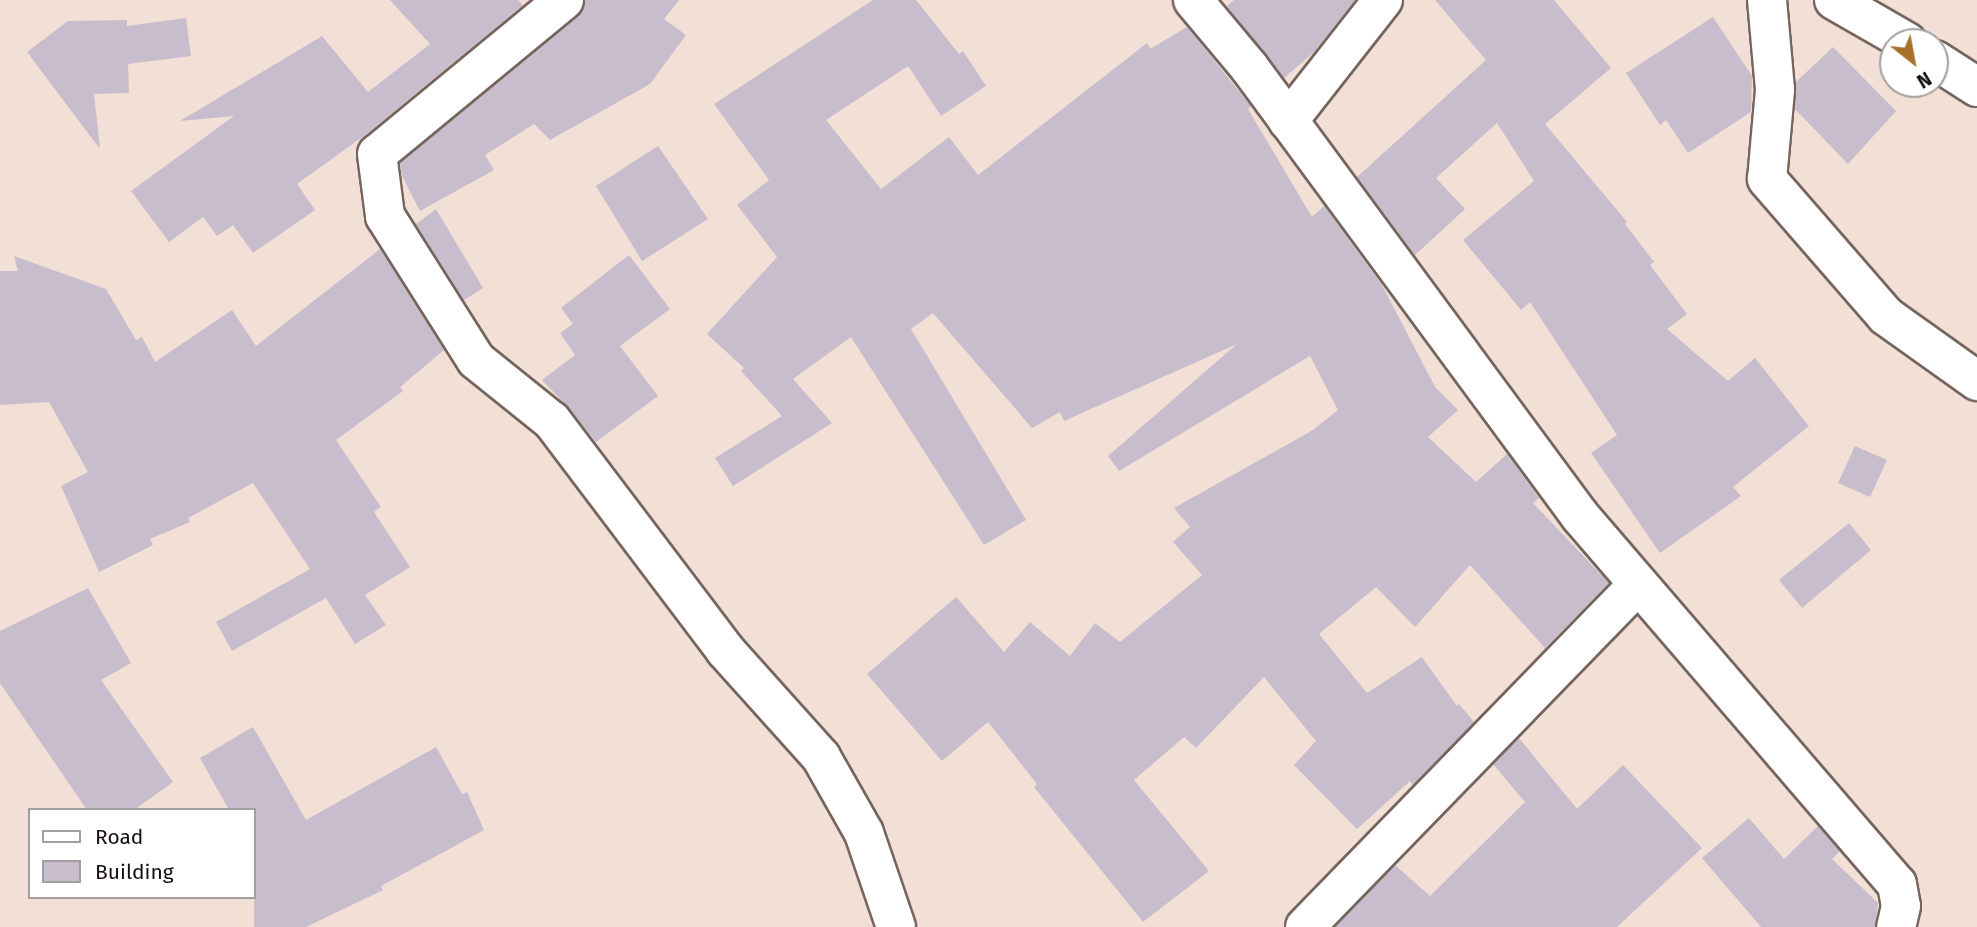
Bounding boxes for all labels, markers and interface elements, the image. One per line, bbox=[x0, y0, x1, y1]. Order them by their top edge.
north arrow bbox=[1879, 28, 1949, 98]
text: N bbox=[1913, 67, 1935, 93]
legend bbox=[28, 808, 256, 899]
text: Road bbox=[95, 824, 143, 850]
text: Building bbox=[95, 859, 174, 885]

